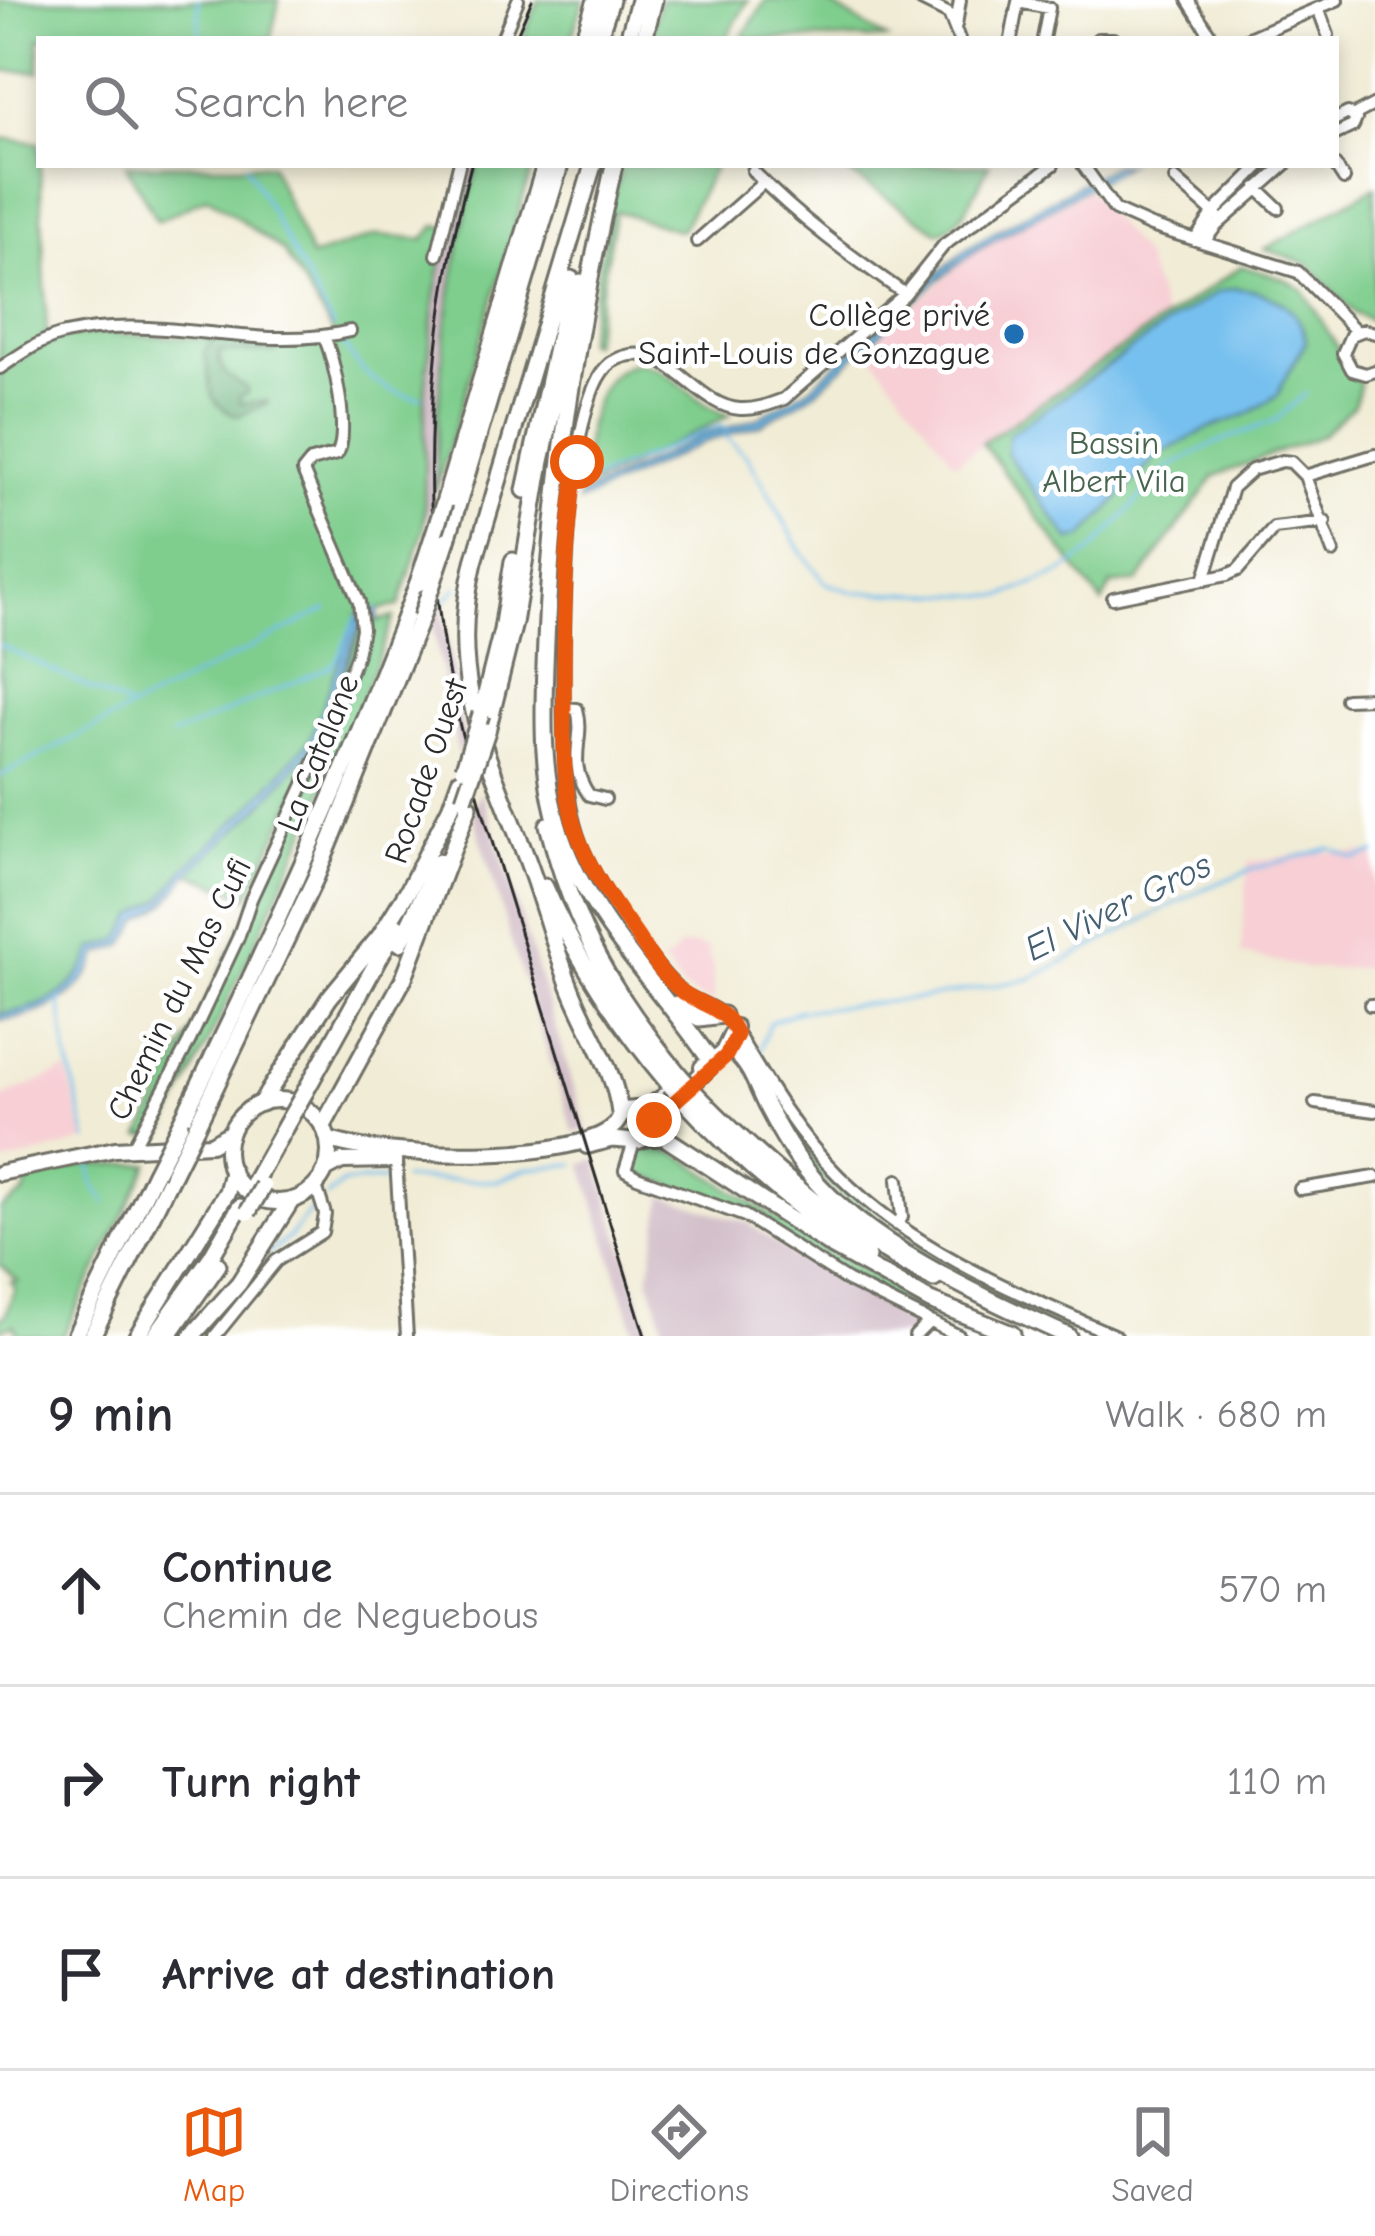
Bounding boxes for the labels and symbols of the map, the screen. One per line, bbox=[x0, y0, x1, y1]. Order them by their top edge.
place label: Collège privé Saint-Louis de Gonzague bbox=[638, 296, 990, 372]
marker: Collège privé Saint-Louis de Gonzague bbox=[1001, 321, 1027, 347]
park label: Bassin Albert Vila bbox=[1042, 424, 1186, 500]
route start bbox=[550, 435, 604, 489]
street label: La Catalane bbox=[269, 669, 367, 837]
street label: Rocade Ouest bbox=[377, 672, 476, 868]
water label: El Viver Gros bbox=[1018, 844, 1218, 970]
street label: Chemin du Mas Cufi bbox=[99, 852, 259, 1126]
route end bbox=[627, 1093, 681, 1147]

